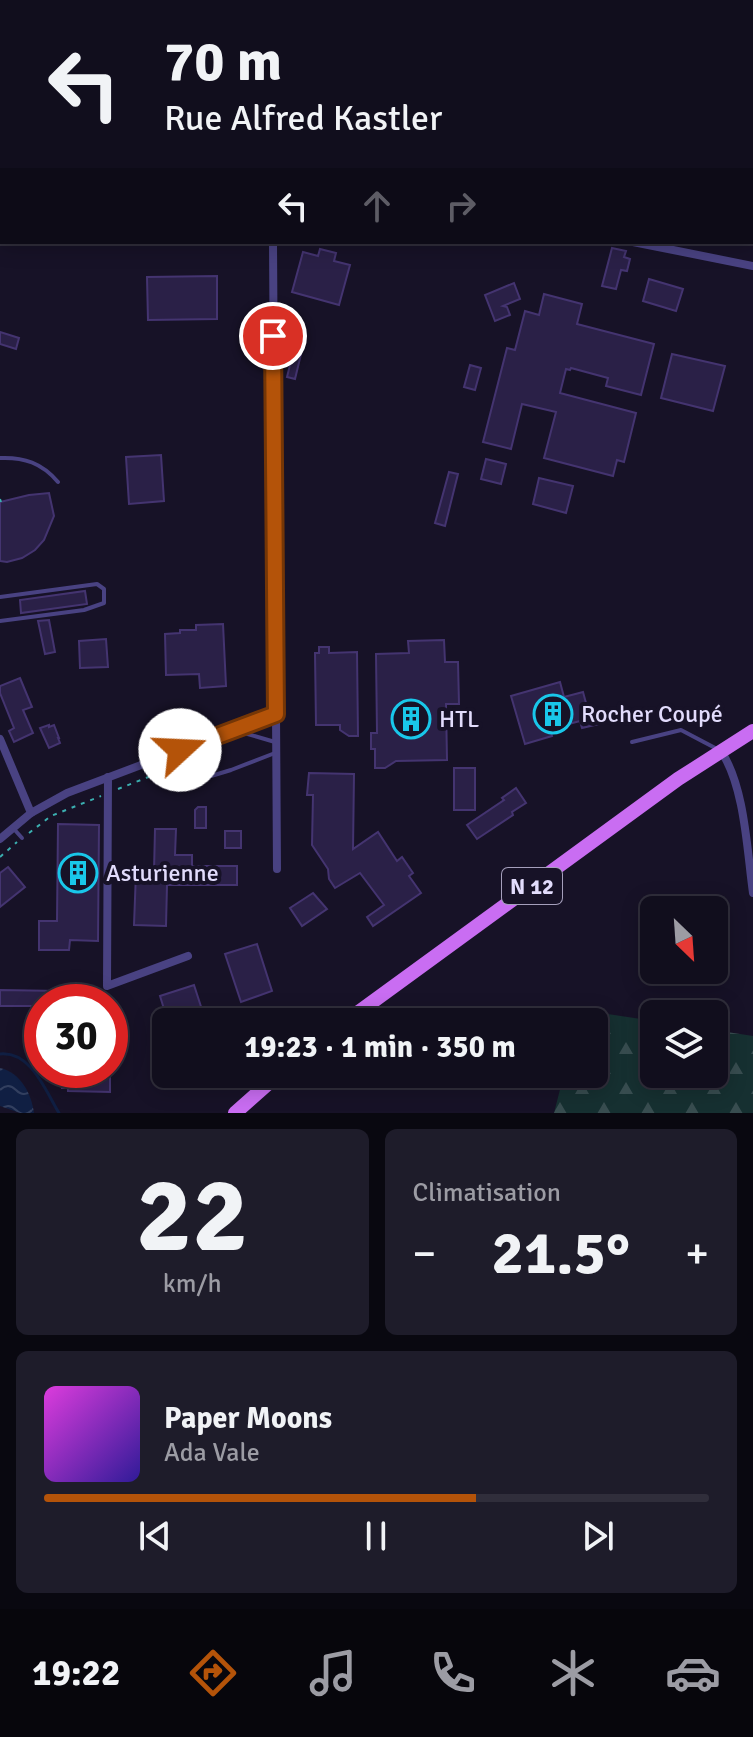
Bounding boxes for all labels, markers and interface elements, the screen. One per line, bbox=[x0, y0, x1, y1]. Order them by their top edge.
text: 70 m bbox=[164, 27, 282, 96]
icon: left bbox=[32, 32, 136, 136]
text: Rue Alfred Kastler bbox=[164, 96, 442, 141]
icon: left bbox=[271, 184, 315, 228]
icon: ahead bbox=[355, 184, 399, 228]
icon: right bbox=[439, 184, 483, 228]
pin bbox=[239, 302, 307, 370]
icon: arrive bbox=[251, 314, 295, 358]
building icon: Rocher Coupé bbox=[532, 693, 574, 735]
building icon: HTL bbox=[390, 698, 432, 740]
place label: Rocher Coupé bbox=[581, 699, 723, 729]
place label: HTL bbox=[439, 704, 479, 734]
position arrow bbox=[138, 708, 222, 792]
building icon: Asturienne bbox=[57, 852, 99, 894]
place label: Asturienne bbox=[106, 858, 219, 888]
road number: N 12 bbox=[502, 868, 562, 904]
north arrow bbox=[640, 896, 728, 984]
map controls bbox=[640, 896, 728, 1088]
speed limit sign: 30 bbox=[24, 984, 128, 1088]
button: layers bbox=[640, 1000, 728, 1088]
text: 19:23 · 1 min · 350 m bbox=[244, 1029, 516, 1066]
text: 22 bbox=[136, 1152, 248, 1280]
text: Climatisation bbox=[413, 1177, 561, 1209]
text: 21.5° bbox=[492, 1217, 630, 1291]
text: − bbox=[413, 1227, 436, 1281]
text: + bbox=[685, 1227, 709, 1281]
text: km/h bbox=[163, 1268, 222, 1300]
text: Paper Moons bbox=[164, 1400, 332, 1437]
text: Ada Vale bbox=[164, 1437, 260, 1469]
icon: previous bbox=[133, 1514, 177, 1558]
icon: pause bbox=[354, 1514, 398, 1558]
icon: next bbox=[576, 1514, 620, 1558]
icon: directions bbox=[185, 1645, 241, 1701]
icon: music bbox=[305, 1645, 361, 1701]
icon: phone bbox=[425, 1645, 481, 1701]
icon: climate bbox=[545, 1645, 601, 1701]
icon: car bbox=[665, 1645, 721, 1701]
text: 19:22 bbox=[32, 1651, 120, 1696]

